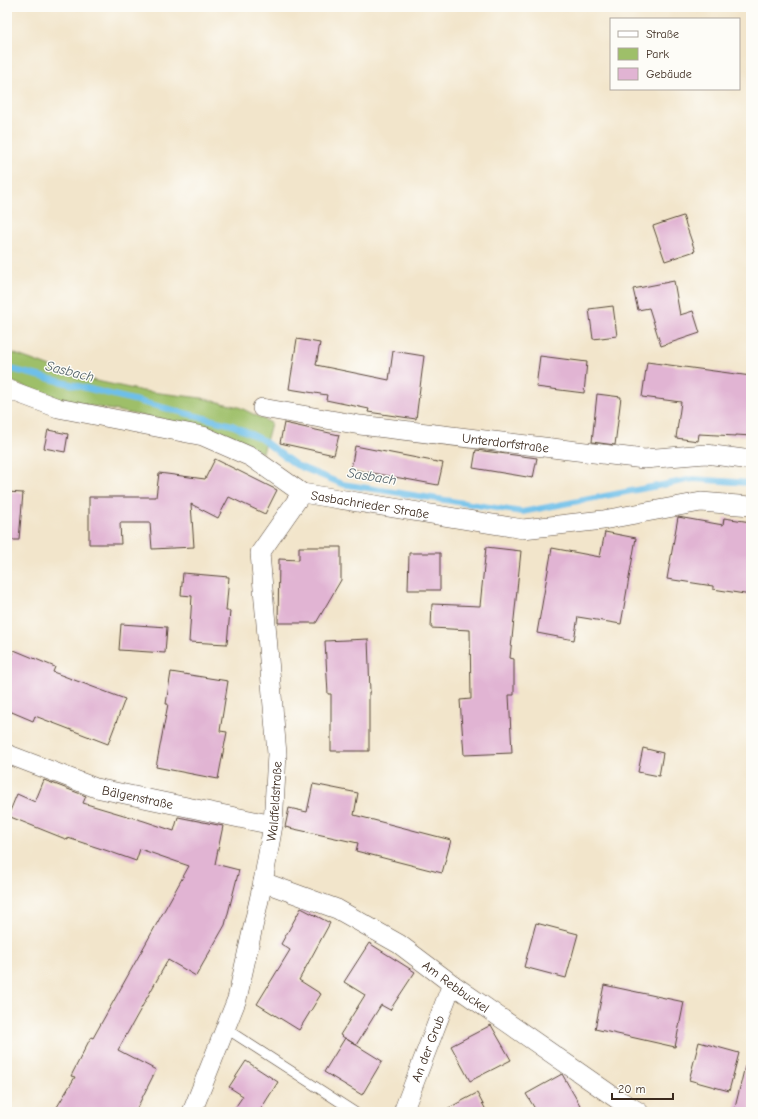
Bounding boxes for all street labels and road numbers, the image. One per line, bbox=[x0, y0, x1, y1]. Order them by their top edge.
street label: Unterdorfstraße bbox=[461, 430, 550, 456]
street label: Sasbachrieder Straße bbox=[310, 488, 431, 522]
street label: Waldfeldstraße bbox=[263, 760, 285, 843]
street label: Bälgenstraße bbox=[101, 782, 175, 812]
street label: Am Rebbuckel bbox=[419, 957, 492, 1016]
street label: An der Grub bbox=[408, 1013, 447, 1084]

